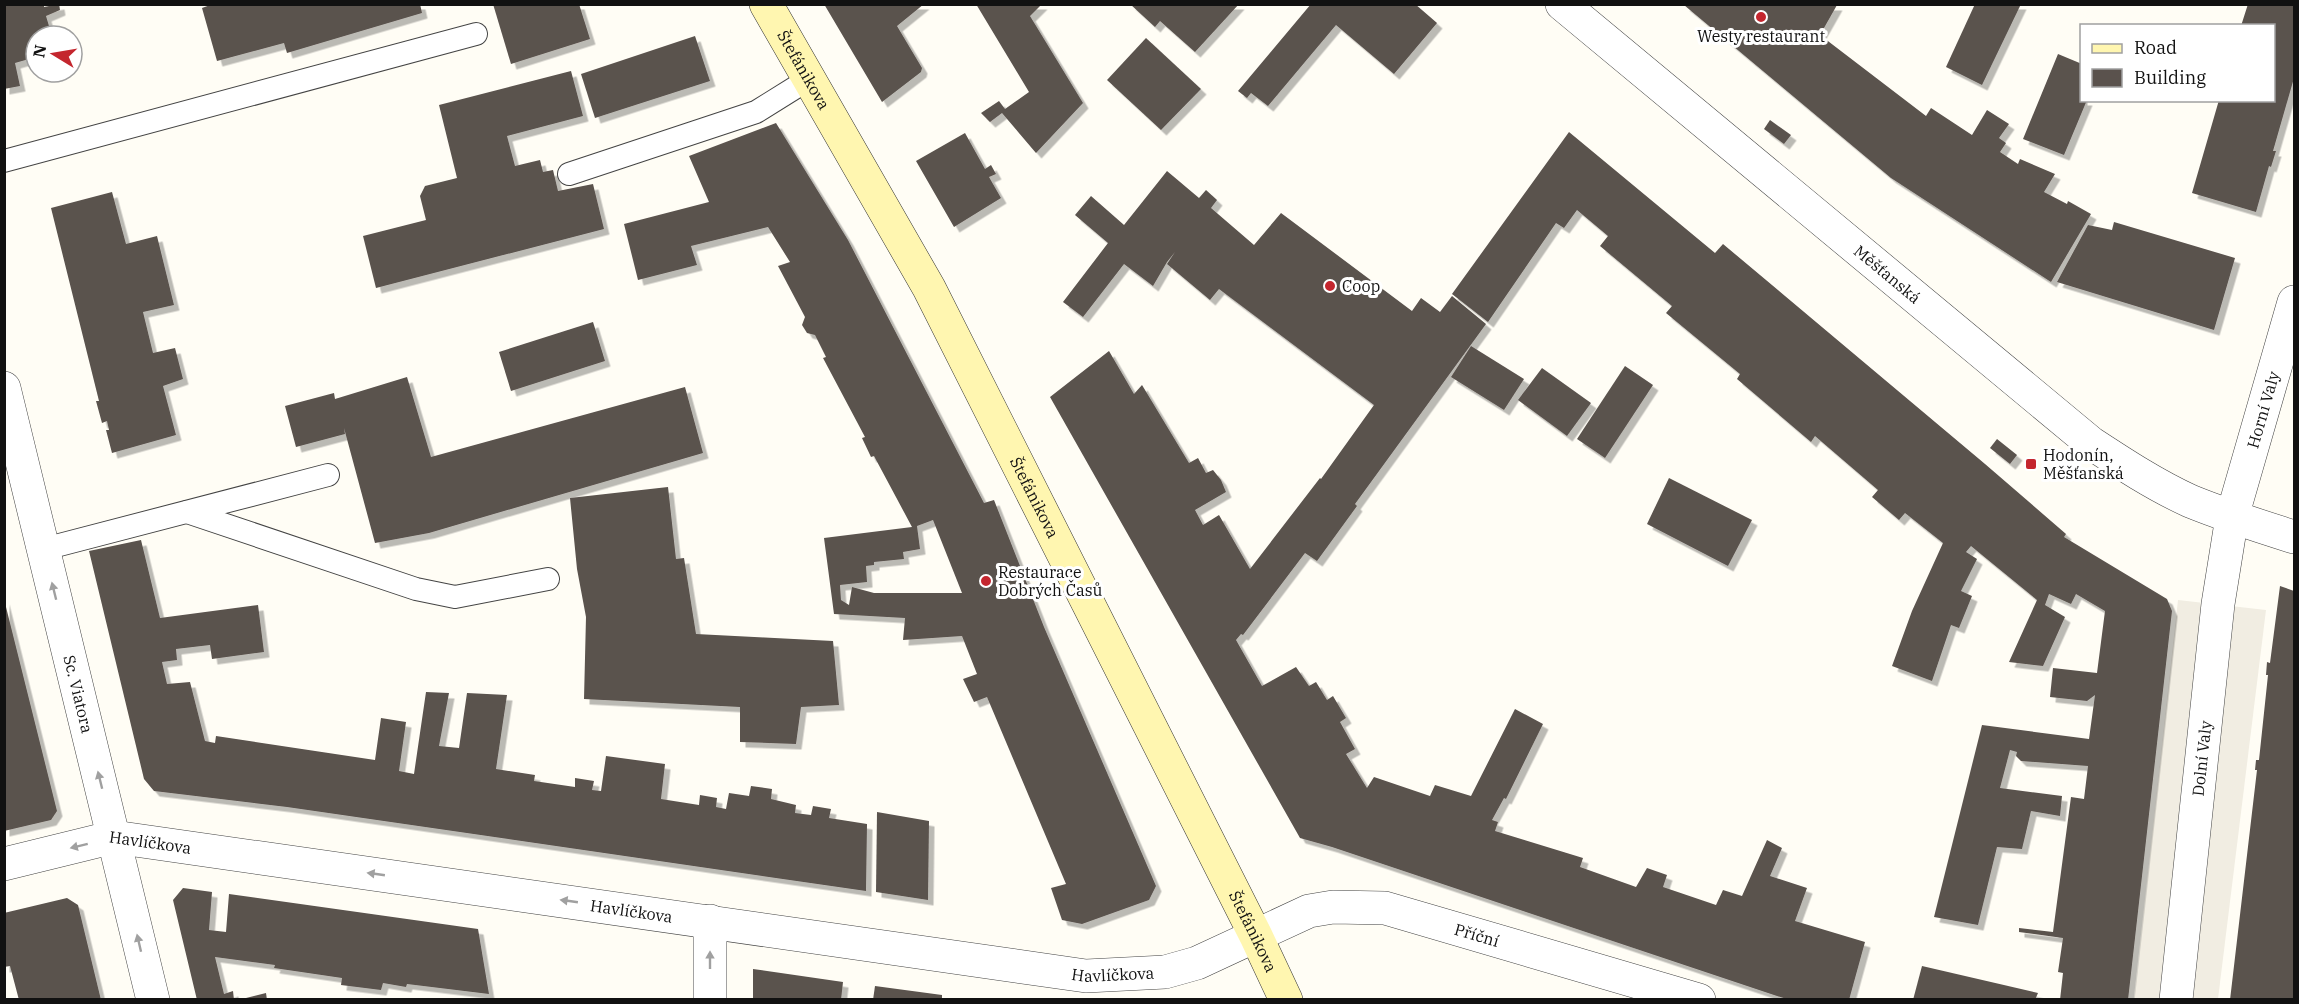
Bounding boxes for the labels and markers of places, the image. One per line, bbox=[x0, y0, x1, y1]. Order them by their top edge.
marker: Westy restaurant bbox=[1754, 10, 1768, 24]
place label: Westy restaurant bbox=[1697, 26, 1825, 46]
place label: Coop bbox=[1342, 276, 1380, 296]
marker: Coop bbox=[1323, 279, 1337, 293]
place label: Hodonín, Měšťanská bbox=[2043, 445, 2124, 483]
marker: Hodonín, Měšťanská bbox=[2024, 457, 2038, 471]
place label: Restaurace Dobrých Časů bbox=[998, 562, 1103, 600]
marker: Restaurace Dobrých Časů bbox=[979, 574, 993, 588]

